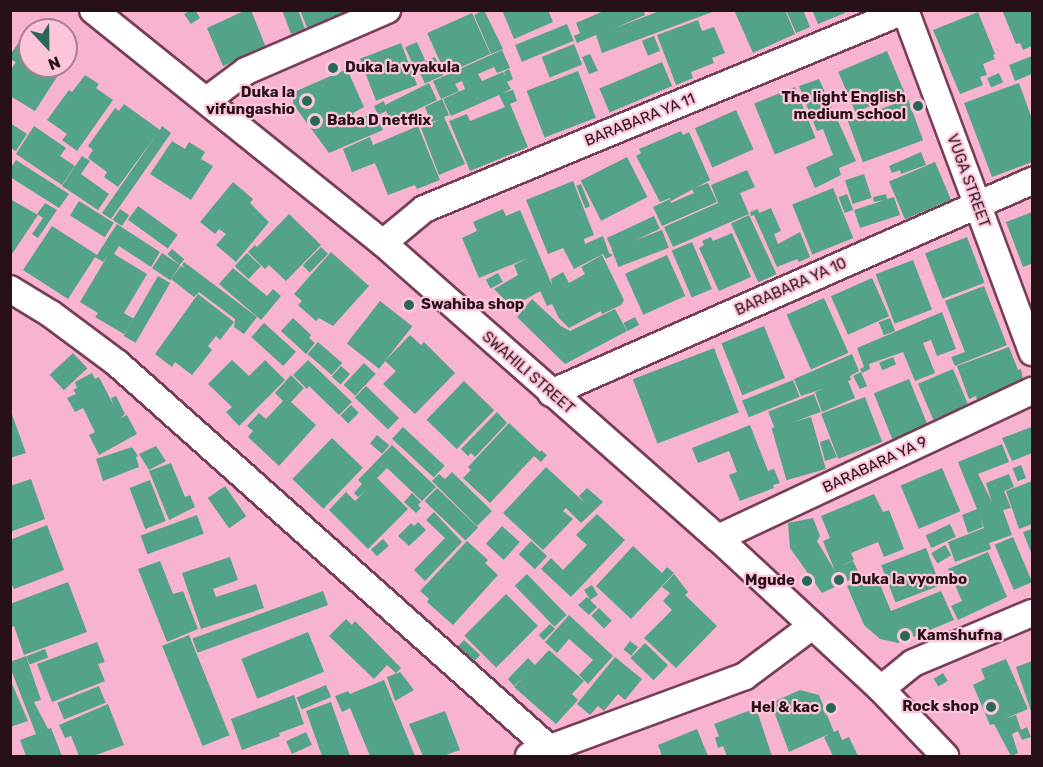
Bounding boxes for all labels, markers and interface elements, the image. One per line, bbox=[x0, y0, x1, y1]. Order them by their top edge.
north arrow bbox=[18, 18, 78, 78]
text: N bbox=[45, 52, 63, 74]
place label: Duka la vyakula bbox=[345, 59, 460, 77]
marker: Duka la vyakula bbox=[326, 61, 340, 75]
place label: Duka la vifungashio bbox=[206, 83, 295, 118]
place label: The light English medium school bbox=[782, 88, 906, 123]
street label: BARABARA YA 11 bbox=[582, 89, 698, 151]
marker: Duka la vifungashio bbox=[300, 94, 314, 108]
marker: The light English medium school bbox=[911, 99, 925, 113]
place label: Baba D netflix bbox=[327, 112, 431, 130]
marker: Baba D netflix bbox=[308, 114, 322, 128]
street label: VUGA STREET bbox=[943, 132, 993, 230]
street label: BARABARA YA 10 bbox=[732, 254, 850, 320]
place label: Swahiba shop bbox=[421, 296, 524, 314]
marker: Swahiba shop bbox=[402, 298, 416, 312]
street label: SWAHILI STREET bbox=[478, 328, 578, 418]
street label: BARABARA YA 9 bbox=[819, 433, 931, 497]
place label: Duka la vyombo bbox=[851, 571, 967, 589]
place label: Mgude bbox=[745, 572, 795, 590]
marker: Duka la vyombo bbox=[832, 573, 846, 587]
marker: Mgude bbox=[800, 574, 814, 588]
place label: Kamshufna bbox=[917, 627, 1002, 645]
marker: Kamshufna bbox=[898, 629, 912, 643]
place label: Rock shop bbox=[902, 698, 979, 716]
place label: Hel & kac bbox=[751, 699, 819, 717]
marker: Rock shop bbox=[984, 700, 998, 714]
marker: Hel & kac bbox=[824, 701, 838, 715]

